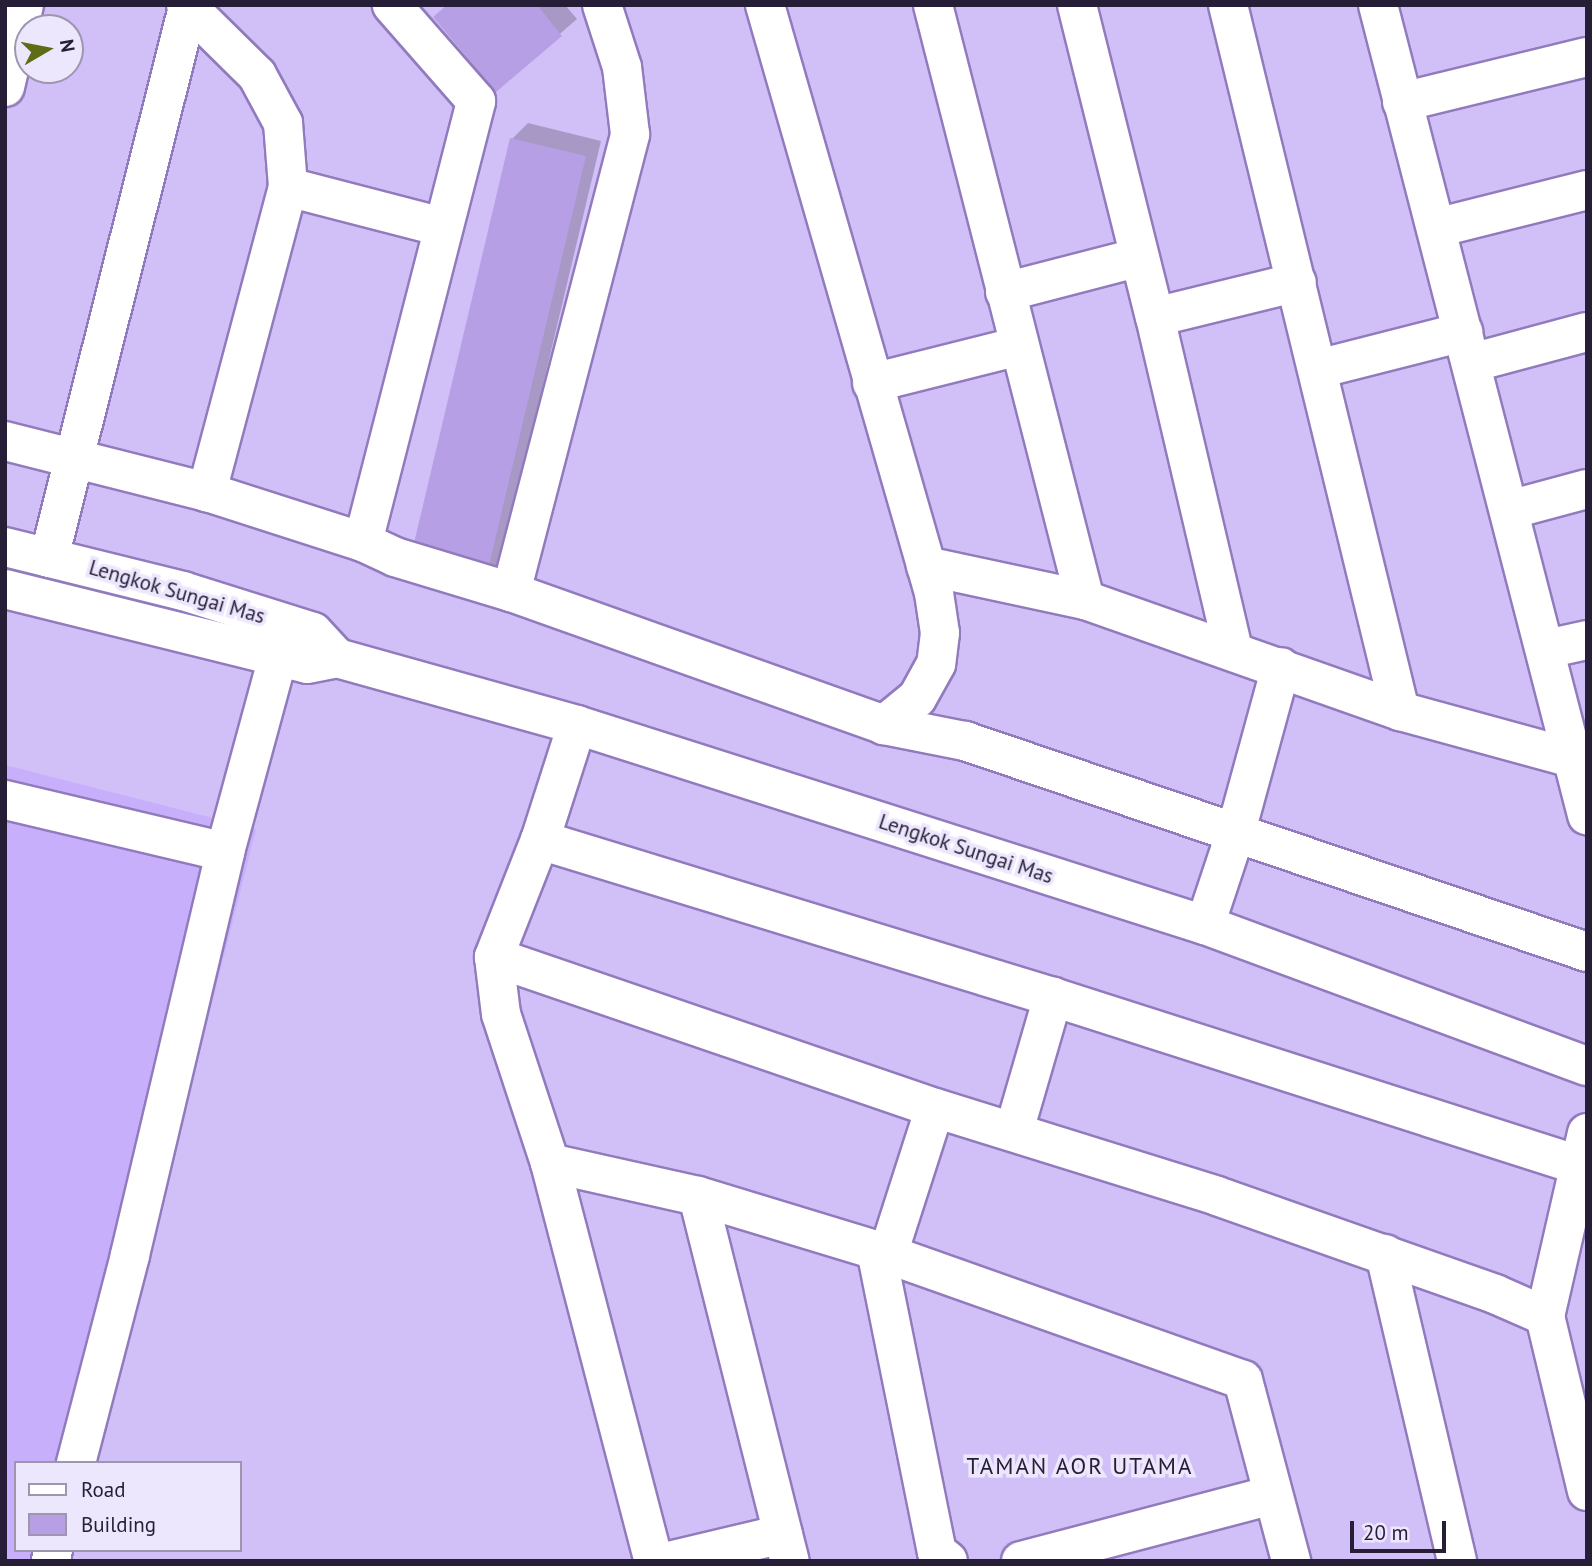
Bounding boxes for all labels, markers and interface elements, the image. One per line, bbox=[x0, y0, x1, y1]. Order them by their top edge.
north arrow bbox=[14, 14, 84, 84]
text: N bbox=[55, 37, 81, 54]
street label: Lengkok Sungai Mas bbox=[86, 555, 268, 629]
street label: Lengkok Sungai Mas bbox=[875, 809, 1057, 889]
district label: TAMAN AOR UTAMA bbox=[968, 1452, 1192, 1480]
legend bbox=[14, 1461, 242, 1552]
text: Road bbox=[81, 1476, 125, 1503]
scale bar bbox=[1354, 1506, 1450, 1550]
text: Building bbox=[81, 1511, 156, 1538]
text: 20 m bbox=[1363, 1519, 1409, 1546]

